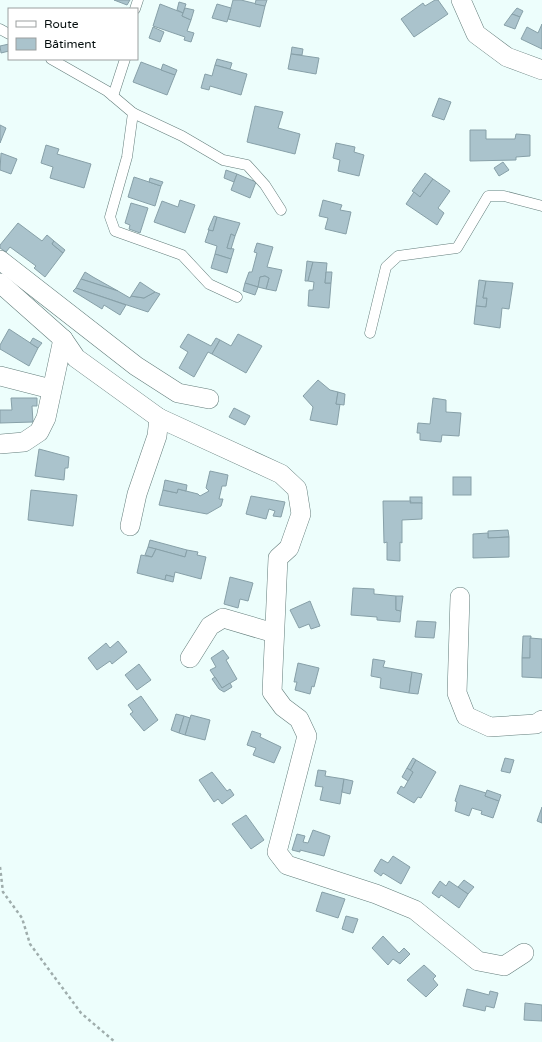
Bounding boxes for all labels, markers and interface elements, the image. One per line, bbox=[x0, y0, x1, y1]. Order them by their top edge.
legend bbox=[8, 8, 138, 60]
text: Route bbox=[44, 17, 79, 31]
text: Bâtiment bbox=[44, 37, 96, 51]

